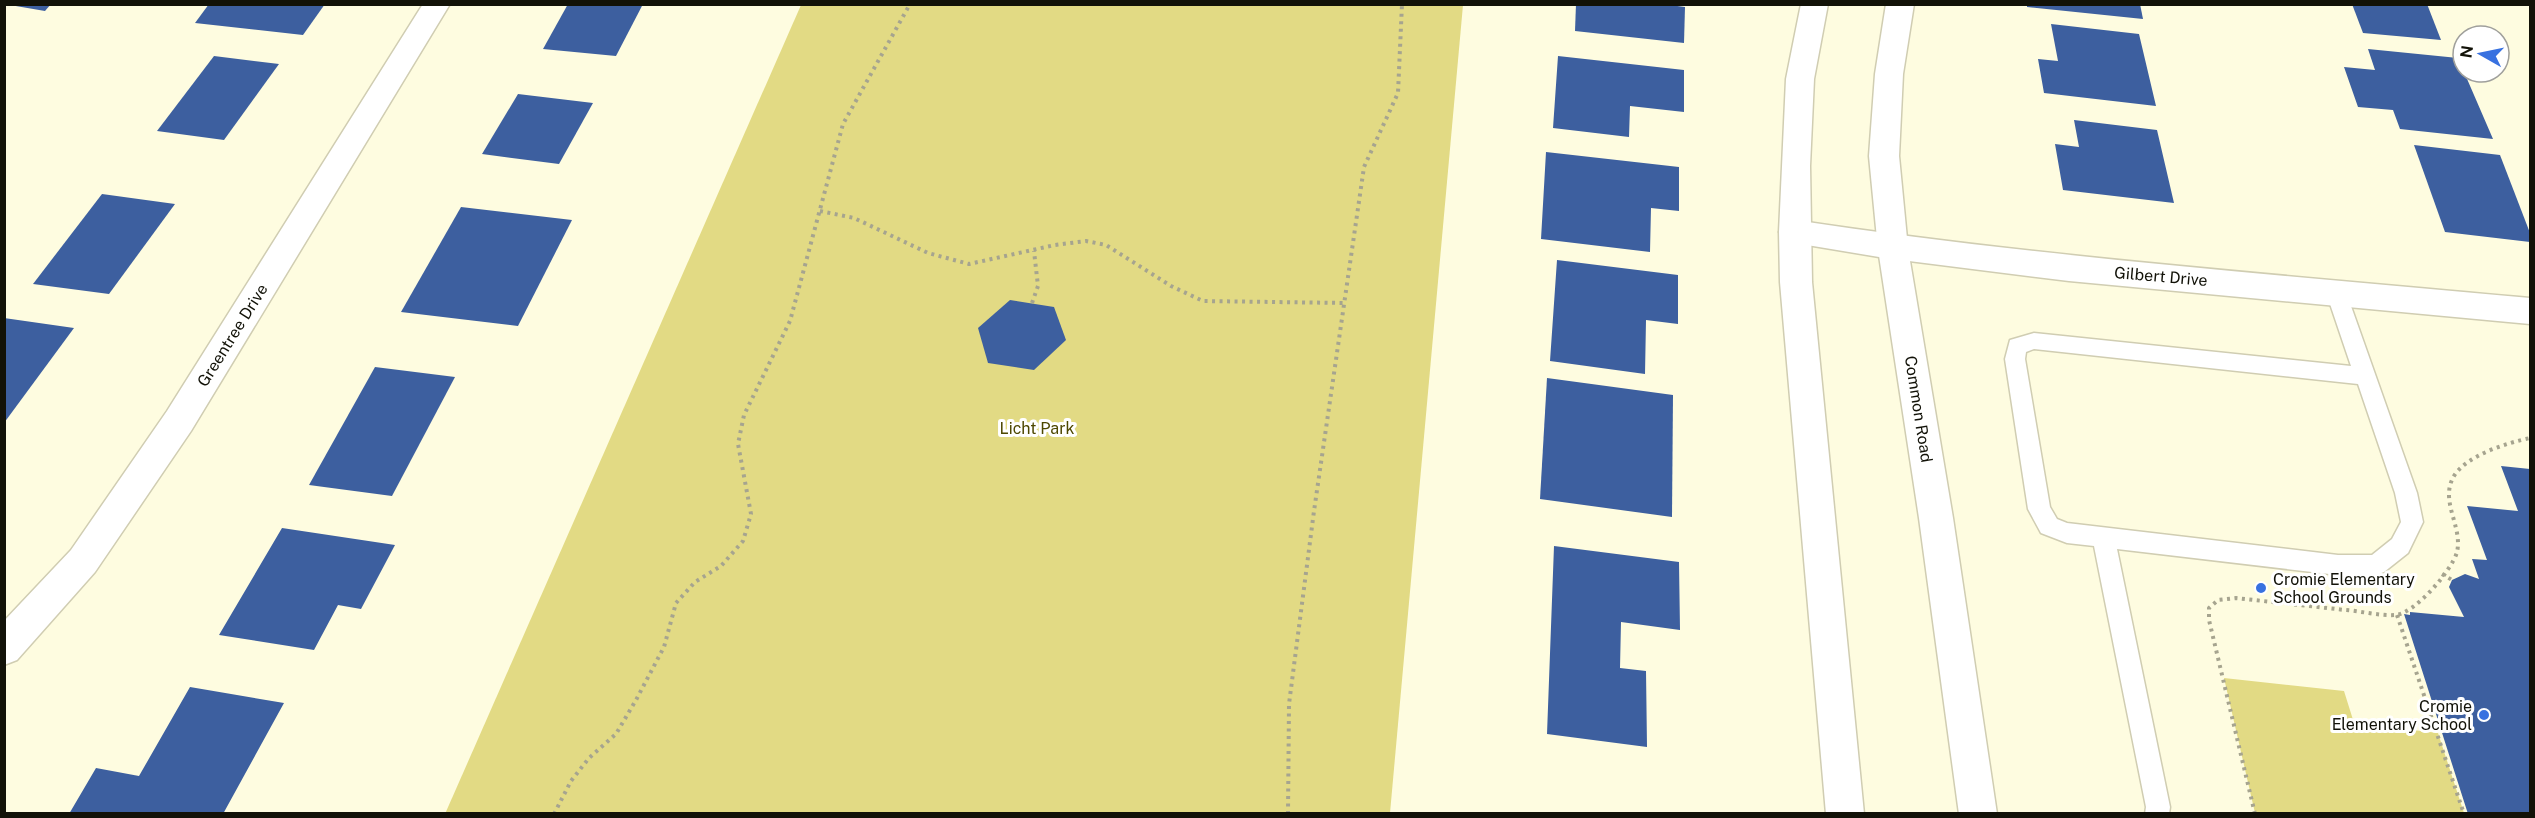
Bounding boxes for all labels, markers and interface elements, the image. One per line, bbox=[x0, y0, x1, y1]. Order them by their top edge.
north arrow bbox=[2451, 24, 2511, 84]
text: N bbox=[2456, 44, 2477, 59]
street label: Gilbert Drive bbox=[2114, 263, 2208, 290]
street label: Greentree Drive bbox=[193, 280, 272, 390]
street label: Common Road bbox=[1901, 354, 1936, 464]
park label: Licht Park bbox=[1000, 419, 1074, 438]
place label: Cromie Elementary School Grounds bbox=[2273, 570, 2415, 607]
marker: Cromie Elementary School Grounds bbox=[2254, 581, 2268, 595]
place label: Cromie Elementary School bbox=[2332, 697, 2472, 734]
marker: Cromie Elementary School bbox=[2477, 708, 2491, 722]

